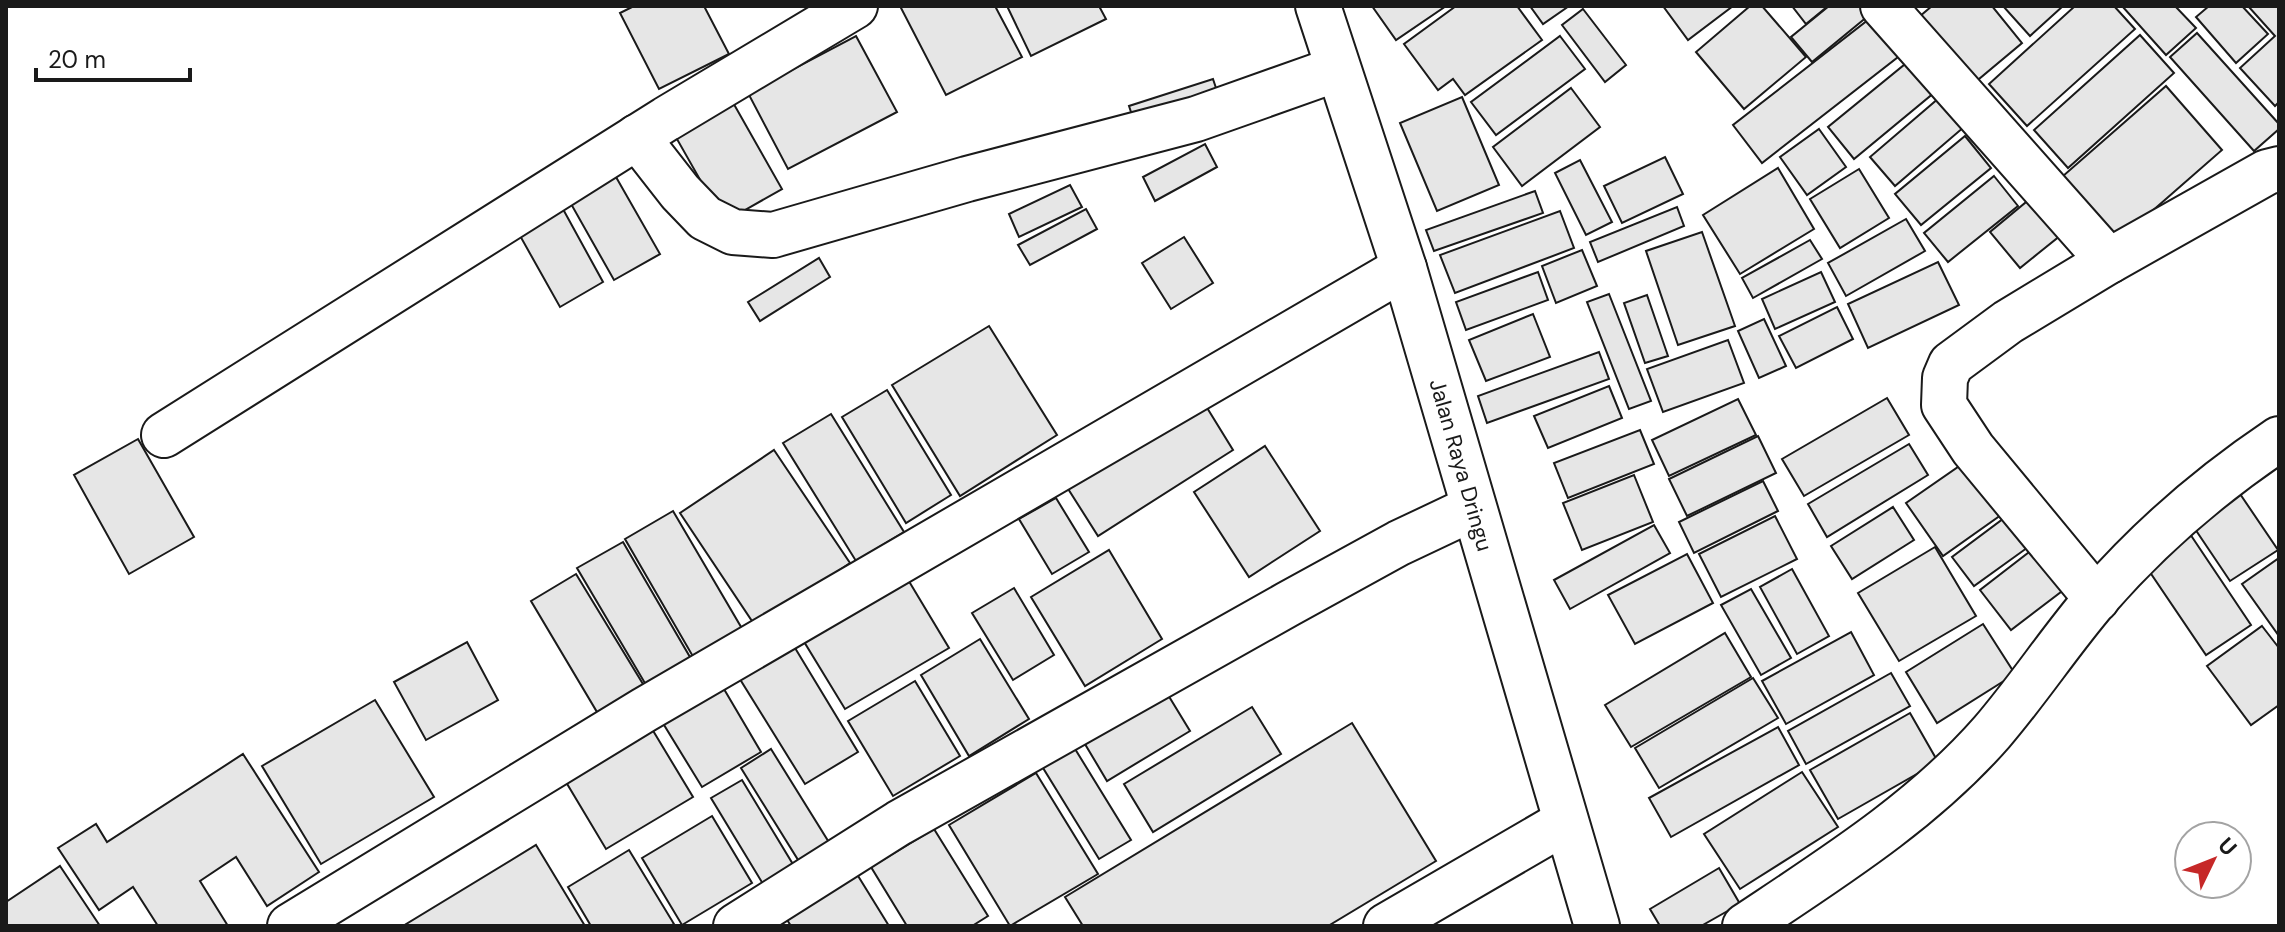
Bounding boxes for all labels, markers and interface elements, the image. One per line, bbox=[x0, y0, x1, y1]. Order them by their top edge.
scale bar bbox=[36, 32, 190, 82]
text: 20 m bbox=[48, 44, 106, 75]
street label: Jalan Raya Dringu bbox=[1423, 375, 1499, 555]
north arrow bbox=[2173, 820, 2253, 900]
text: U bbox=[2212, 831, 2243, 862]

